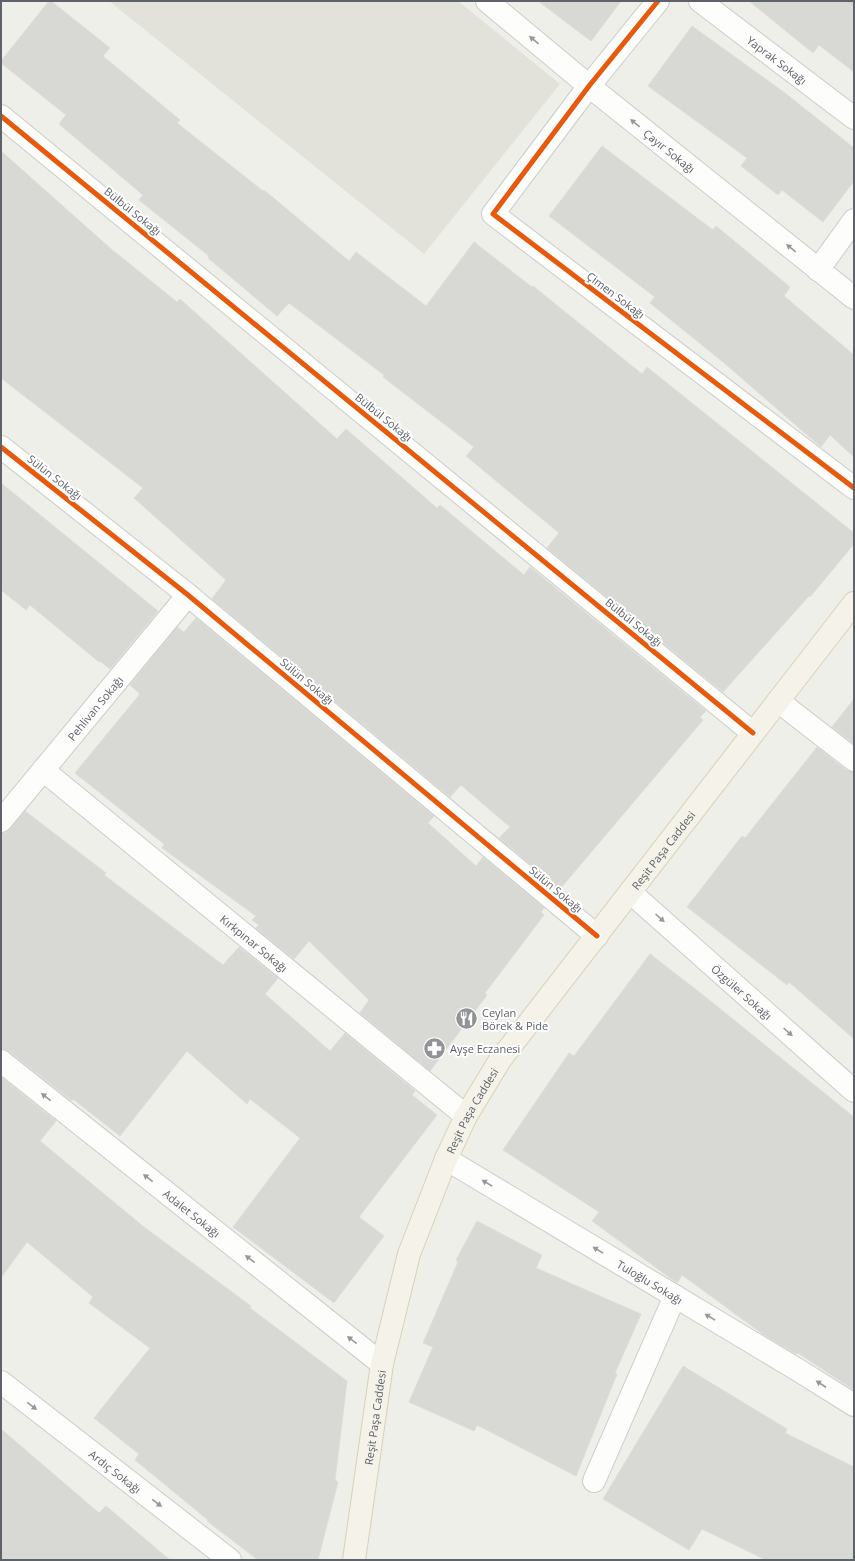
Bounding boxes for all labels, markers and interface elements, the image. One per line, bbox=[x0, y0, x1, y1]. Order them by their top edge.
street label: Yaprak Sokağı bbox=[744, 32, 810, 87]
one-way arrow bbox=[529, 36, 540, 45]
one-way arrow bbox=[629, 118, 640, 127]
street label: Çayır Sokağı bbox=[641, 125, 699, 176]
street label: Bülbül Sokağı bbox=[101, 183, 165, 239]
one-way arrow bbox=[785, 243, 796, 252]
street label: Çimen Sokağı bbox=[584, 268, 648, 322]
street label: Bülbül Sokağı bbox=[352, 389, 416, 445]
street label: Sülün Sokağı bbox=[25, 451, 85, 503]
street label: Bülbül Sokağı bbox=[602, 594, 666, 650]
street label: Sülün Sokağı bbox=[277, 654, 337, 708]
street label: Pehlivan Sokağı bbox=[64, 672, 126, 743]
street label: Reşit Paşa Caddesi bbox=[628, 807, 698, 892]
street label: Sülün Sokağı bbox=[526, 862, 586, 916]
street label: Kırkpınar Sokağı bbox=[217, 911, 291, 975]
one-way arrow bbox=[654, 913, 665, 922]
street label: Özgüler Sokağı bbox=[709, 961, 776, 1023]
restaurant icon: Ceylan Börek & Pide bbox=[453, 1005, 479, 1031]
place label: Ceylan Börek & Pide bbox=[482, 1005, 548, 1033]
one-way arrow bbox=[783, 1028, 793, 1037]
pharmacy icon: Ayşe Eczanesi bbox=[422, 1035, 448, 1061]
place label: Ayşe Eczanesi bbox=[450, 1041, 520, 1056]
street label: Reşit Paşa Caddesi bbox=[442, 1065, 501, 1156]
one-way arrow bbox=[41, 1093, 52, 1102]
one-way arrow bbox=[143, 1174, 154, 1182]
one-way arrow bbox=[481, 1180, 493, 1187]
street label: Adalet Sokağı bbox=[160, 1186, 224, 1240]
one-way arrow bbox=[592, 1247, 604, 1254]
one-way arrow bbox=[244, 1255, 255, 1263]
street label: Tuloğlu Sokağı bbox=[615, 1256, 686, 1307]
one-way arrow bbox=[705, 1313, 715, 1321]
one-way arrow bbox=[346, 1335, 357, 1344]
street label: Reşit Paşa Caddesi bbox=[360, 1369, 389, 1466]
one-way arrow bbox=[815, 1381, 827, 1388]
one-way arrow bbox=[26, 1402, 37, 1410]
street label: Ardıç Sokağı bbox=[86, 1446, 145, 1496]
one-way arrow bbox=[151, 1498, 162, 1507]

